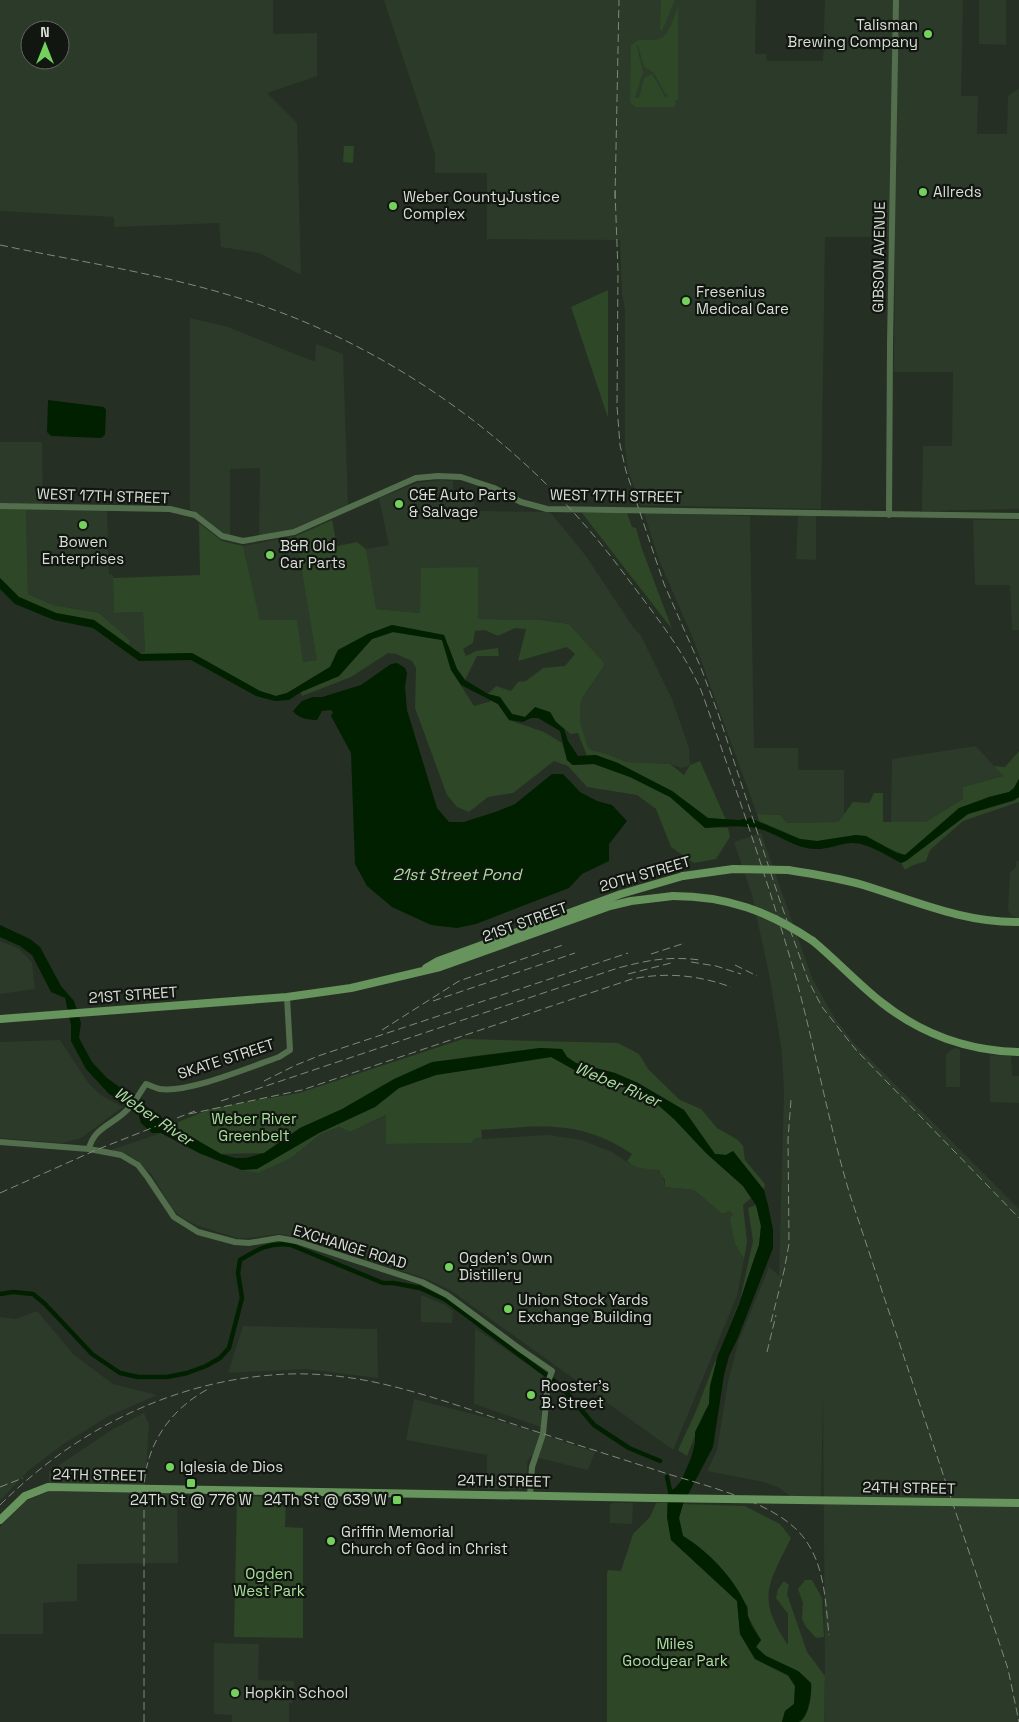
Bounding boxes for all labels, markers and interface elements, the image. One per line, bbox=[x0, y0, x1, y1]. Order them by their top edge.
place label: Talisman Brewing Company bbox=[787, 15, 918, 51]
north arrow bbox=[20, 20, 70, 70]
text: N bbox=[40, 23, 50, 41]
marker: Talisman Brewing Company bbox=[922, 28, 934, 40]
place label: Allreds bbox=[933, 182, 982, 201]
marker: Allreds bbox=[917, 186, 929, 198]
place label: Weber CountyJustice Complex bbox=[403, 187, 560, 223]
marker: Weber CountyJustice Complex bbox=[387, 200, 399, 212]
street label: GIBSON AVENUE bbox=[868, 201, 889, 313]
place label: Fresenius Medical Care bbox=[696, 282, 789, 318]
marker: Fresenius Medical Care bbox=[680, 295, 692, 307]
street label: WEST 17TH STREET bbox=[36, 484, 170, 507]
place label: C&E Auto Parts & Salvage bbox=[409, 485, 516, 521]
street label: WEST 17TH STREET bbox=[550, 485, 683, 506]
marker: C&E Auto Parts & Salvage bbox=[393, 498, 405, 510]
marker: Bowen Enterprises bbox=[77, 519, 89, 531]
place label: Bowen Enterprises bbox=[42, 532, 124, 568]
place label: B&R Old Car Parts bbox=[280, 536, 346, 572]
marker: B&R Old Car Parts bbox=[264, 549, 276, 561]
street label: 20TH STREET bbox=[597, 851, 693, 896]
water label: 21st Street Pond bbox=[393, 864, 523, 885]
street label: 21ST STREET bbox=[480, 897, 570, 946]
street label: 21ST STREET bbox=[88, 982, 178, 1007]
street label: SKATE STREET bbox=[175, 1034, 277, 1083]
water label: Weber River bbox=[572, 1057, 666, 1113]
water label: Weber River bbox=[110, 1082, 199, 1152]
park label: Weber River Greenbelt bbox=[211, 1109, 297, 1145]
street label: EXCHANGE ROAD bbox=[291, 1220, 409, 1273]
place label: Ogden's Own Distillery bbox=[459, 1248, 553, 1284]
marker: Ogden's Own Distillery bbox=[443, 1261, 455, 1273]
place label: Union Stock Yards Exchange Building bbox=[518, 1290, 652, 1326]
marker: Union Stock Yards Exchange Building bbox=[502, 1303, 514, 1315]
place label: Rooster's B. Street bbox=[541, 1376, 610, 1412]
marker: Rooster's B. Street bbox=[525, 1389, 537, 1401]
place label: Iglesia de Dios bbox=[180, 1457, 283, 1476]
marker: Iglesia de Dios bbox=[164, 1461, 176, 1473]
street label: 24TH STREET bbox=[52, 1464, 146, 1485]
street label: 24TH STREET bbox=[457, 1470, 551, 1491]
marker: 24Th St @ 776 W bbox=[185, 1477, 197, 1489]
street label: 24TH STREET bbox=[862, 1477, 956, 1498]
place label: 24Th St @ 776 W bbox=[130, 1490, 252, 1509]
place label: 24Th St @ 639 W bbox=[264, 1490, 387, 1509]
marker: 24Th St @ 639 W bbox=[391, 1494, 403, 1506]
place label: Griffin Memorial Church of God in Christ bbox=[341, 1522, 508, 1558]
marker: Griffin Memorial Church of God in Christ bbox=[325, 1535, 337, 1547]
park label: Ogden West Park bbox=[233, 1564, 305, 1600]
park label: Miles Goodyear Park bbox=[622, 1634, 728, 1670]
place label: Hopkin School bbox=[245, 1683, 348, 1702]
marker: Hopkin School bbox=[229, 1687, 241, 1699]

